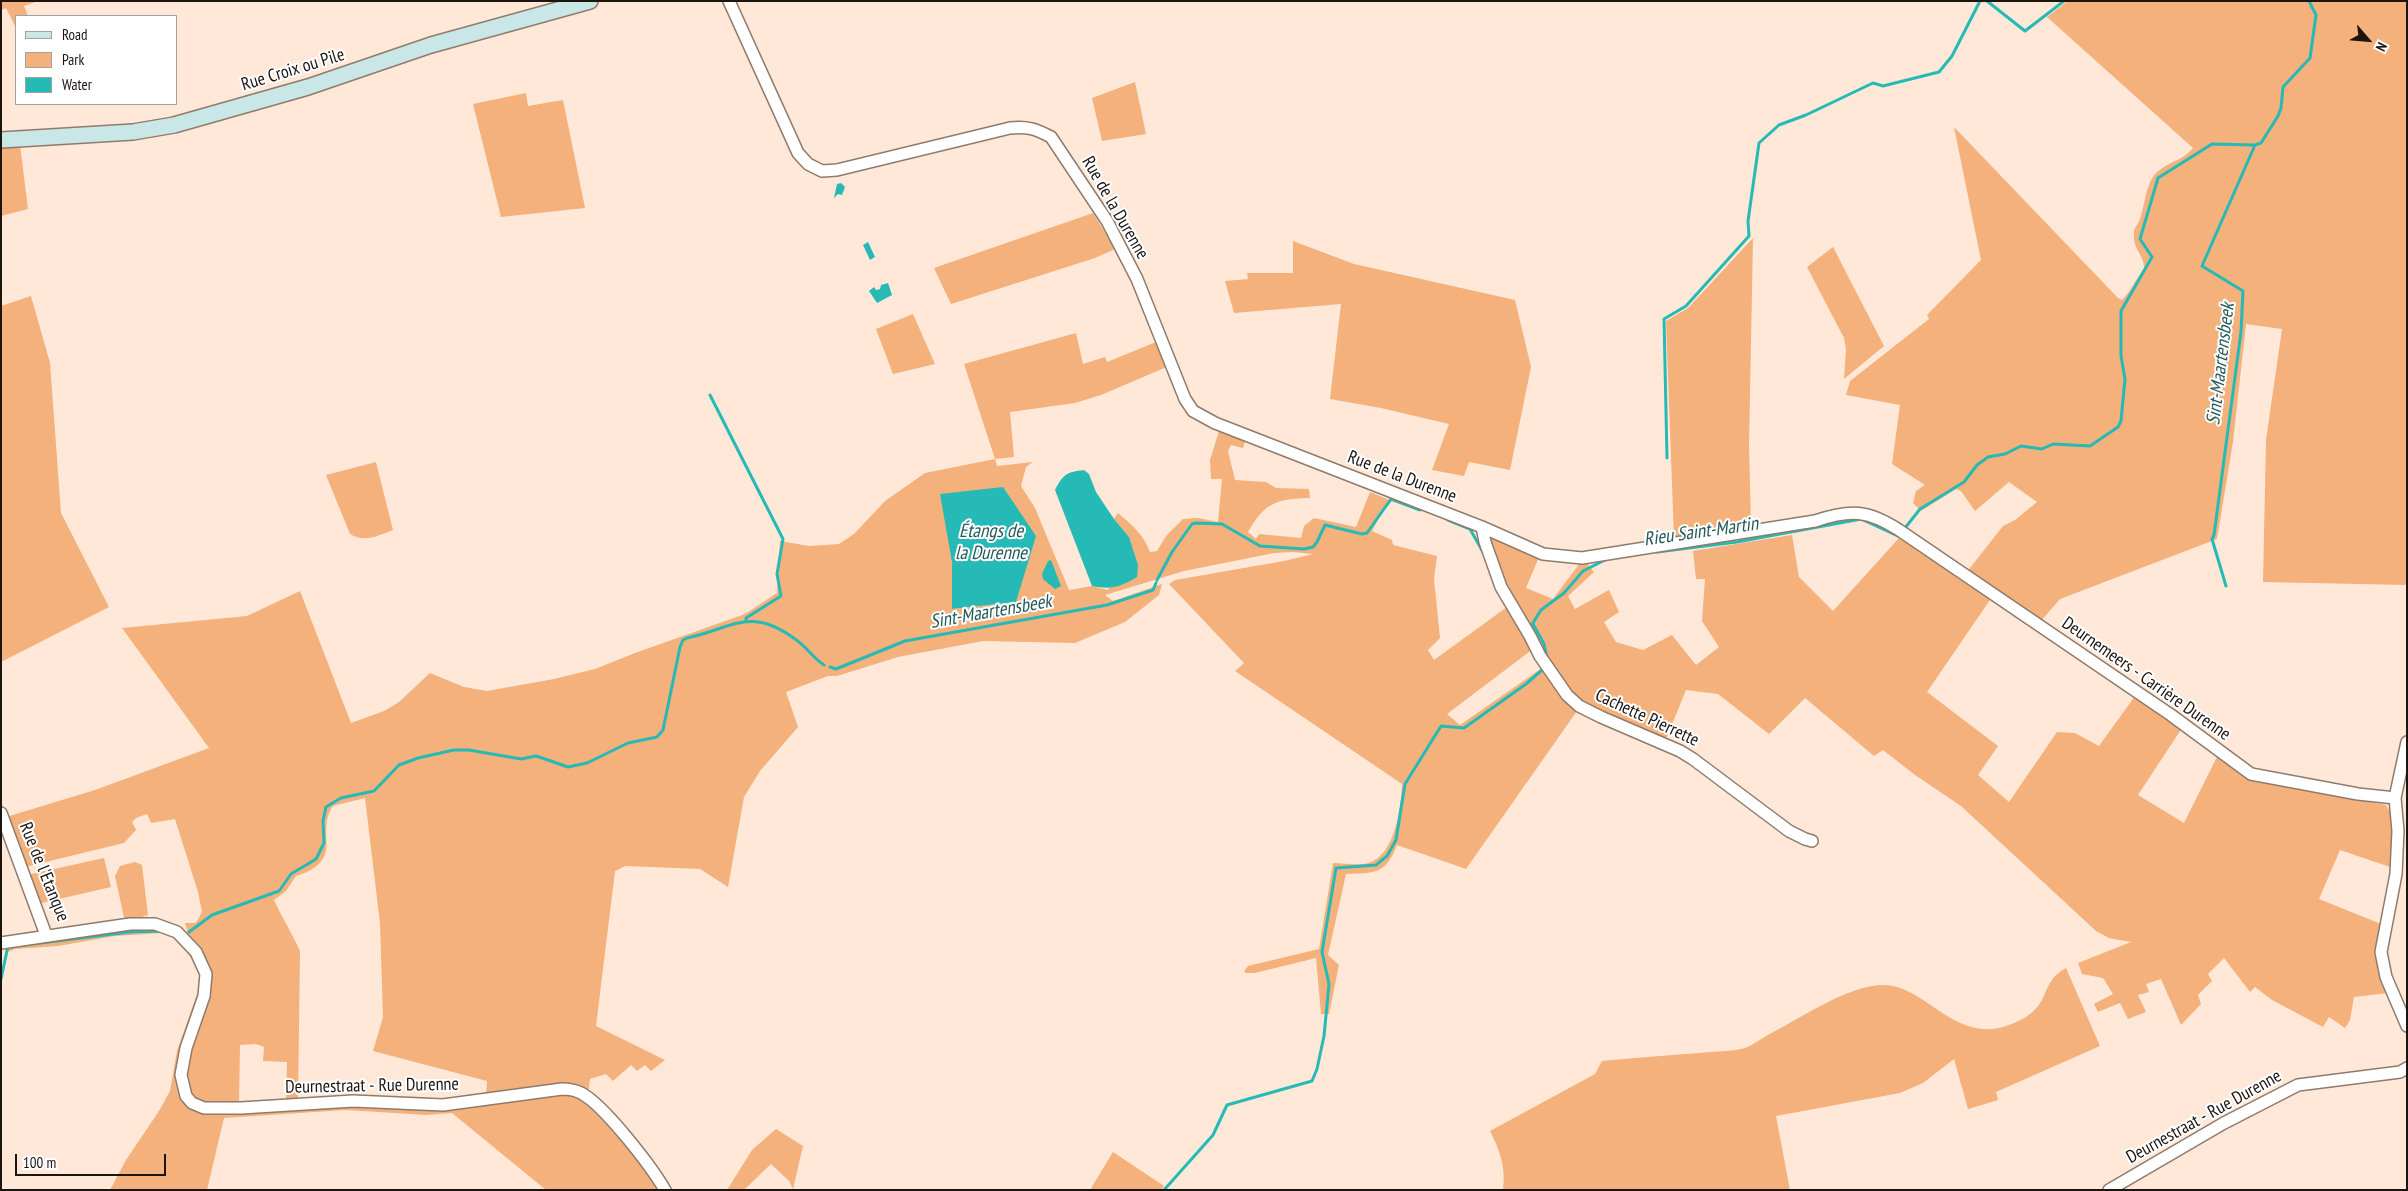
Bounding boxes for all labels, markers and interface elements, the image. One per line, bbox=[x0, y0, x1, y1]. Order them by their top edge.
legend bbox=[15, 15, 178, 105]
north arrow bbox=[2343, 15, 2393, 65]
text: Road bbox=[62, 25, 88, 44]
text: N bbox=[2372, 39, 2391, 54]
street label: Rue Croix ou Pile bbox=[239, 44, 347, 96]
text: Park bbox=[62, 50, 84, 69]
text: Water bbox=[62, 75, 92, 94]
street label: Rue de la Durenne bbox=[1077, 153, 1153, 263]
water label: Sint-Maartensbeek bbox=[2202, 302, 2240, 426]
street label: Rue de la Durenne bbox=[1345, 446, 1459, 508]
water label: Rieu Saint-Martin bbox=[1643, 513, 1759, 551]
water label: Étangs de la Durenne bbox=[955, 521, 1027, 565]
water label: Sint-Maartensbeek bbox=[929, 590, 1053, 634]
street label: Deurnemeers - Carrière Durenne bbox=[2058, 613, 2234, 745]
street label: Cachette Pierrette bbox=[1592, 685, 1702, 751]
street label: Rue de l'Etanque bbox=[14, 819, 74, 925]
street label: Deurnestraat - Rue Durenne bbox=[2123, 1065, 2285, 1169]
street label: Deurnestraat - Rue Durenne bbox=[285, 1074, 459, 1098]
scale bar bbox=[18, 1144, 169, 1176]
text: 100 m bbox=[23, 1153, 56, 1172]

